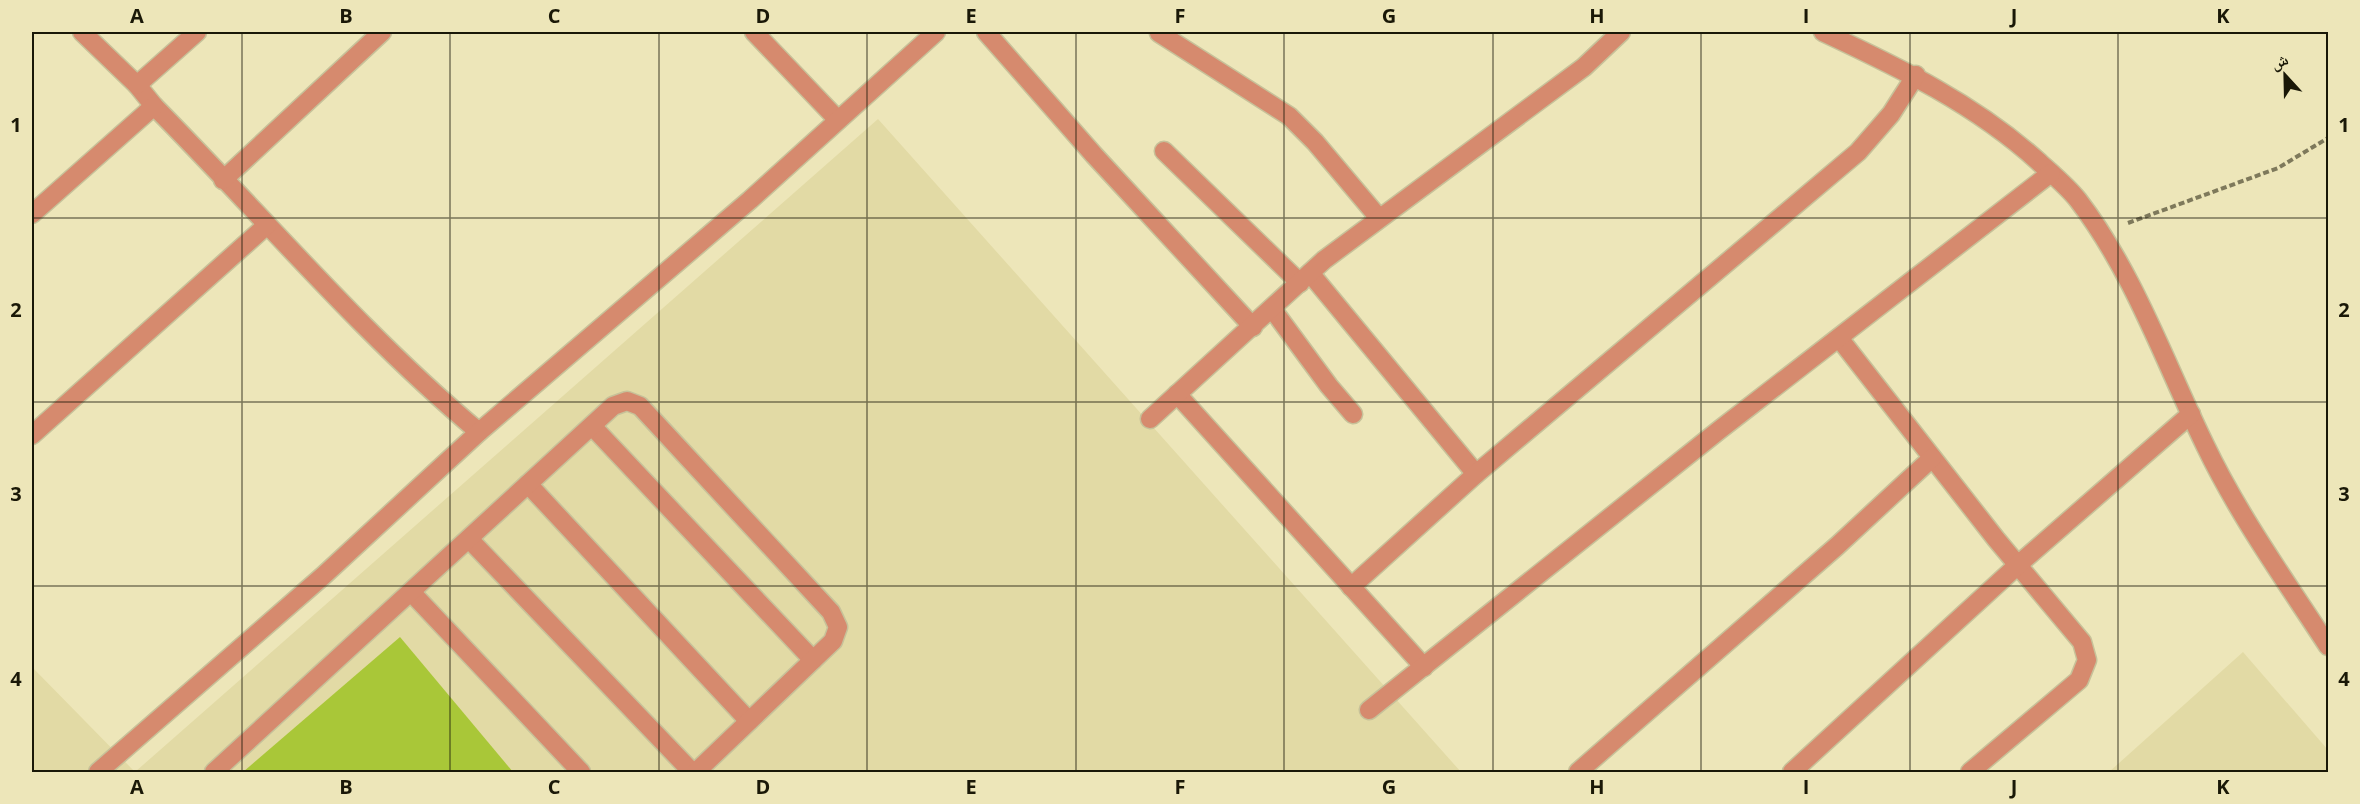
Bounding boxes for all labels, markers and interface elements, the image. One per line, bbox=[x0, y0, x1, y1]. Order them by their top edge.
text: A bbox=[130, 2, 144, 29]
text: B bbox=[339, 2, 353, 29]
text: C bbox=[548, 2, 561, 29]
text: D bbox=[756, 2, 770, 29]
text: E bbox=[965, 2, 977, 29]
text: F bbox=[1175, 2, 1185, 29]
text: G bbox=[1382, 2, 1396, 29]
text: H bbox=[1589, 2, 1605, 29]
text: I bbox=[1803, 2, 1809, 29]
text: J bbox=[2009, 2, 2017, 29]
text: K bbox=[2216, 2, 2230, 29]
north arrow bbox=[2255, 45, 2315, 105]
text: ش bbox=[2267, 48, 2291, 74]
text: 1 bbox=[10, 111, 22, 138]
text: 1 bbox=[2338, 111, 2350, 138]
text: 2 bbox=[10, 296, 22, 323]
text: 2 bbox=[2338, 296, 2350, 323]
text: 3 bbox=[10, 480, 22, 507]
text: 3 bbox=[2338, 480, 2350, 507]
text: 4 bbox=[10, 665, 22, 692]
text: 4 bbox=[2338, 665, 2350, 692]
text: A bbox=[130, 773, 144, 800]
text: B bbox=[339, 773, 353, 800]
text: C bbox=[548, 773, 561, 800]
text: D bbox=[756, 773, 770, 800]
text: E bbox=[965, 773, 977, 800]
text: F bbox=[1175, 773, 1185, 800]
text: G bbox=[1382, 773, 1396, 800]
text: H bbox=[1589, 773, 1605, 800]
text: I bbox=[1803, 773, 1809, 800]
text: J bbox=[2009, 773, 2017, 800]
text: K bbox=[2216, 773, 2230, 800]

